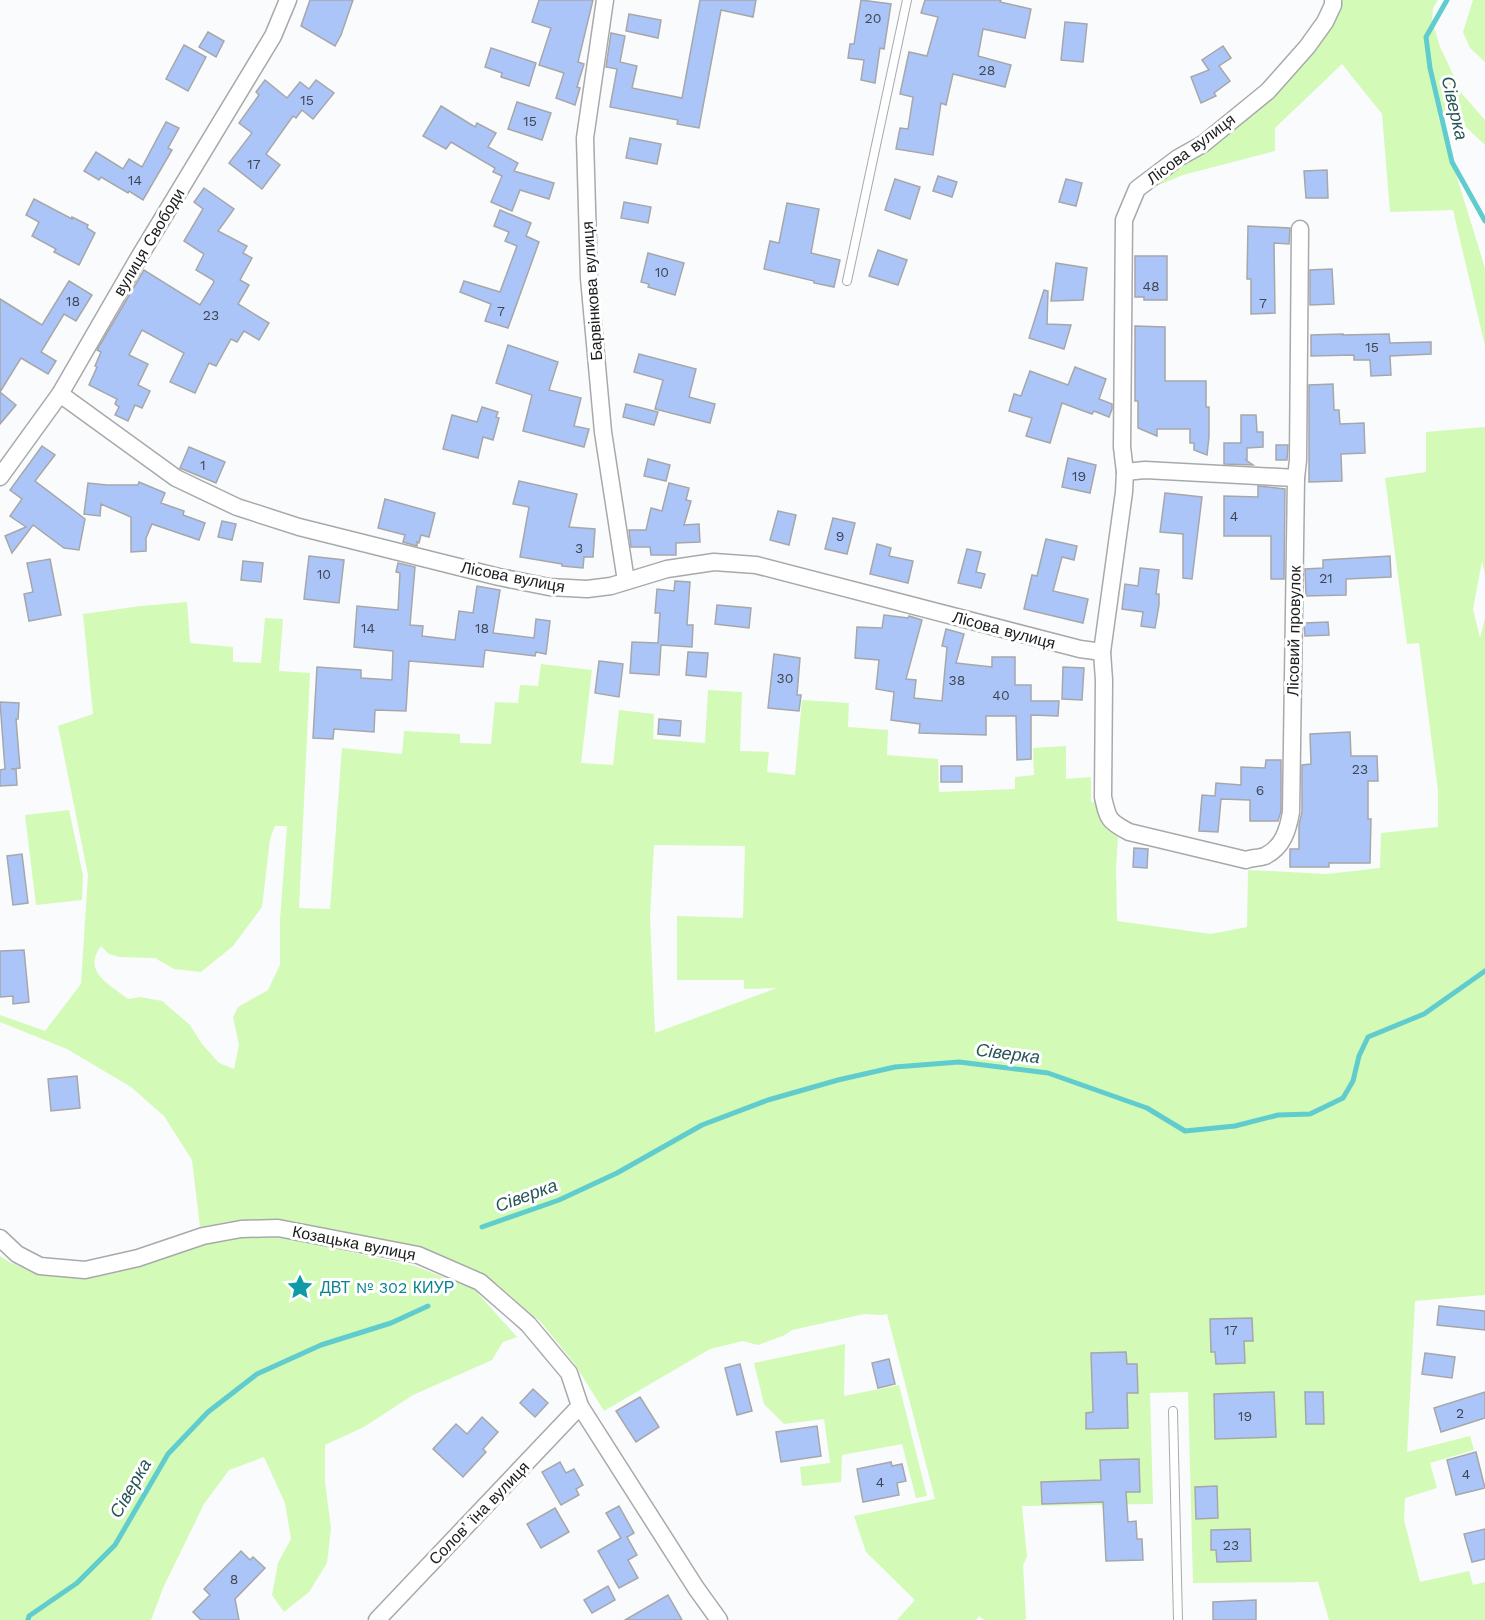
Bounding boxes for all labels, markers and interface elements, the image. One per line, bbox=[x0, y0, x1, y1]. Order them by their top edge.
house number: 20 bbox=[865, 10, 881, 26]
house number: 28 bbox=[979, 62, 995, 78]
water label: Сіверка bbox=[1438, 74, 1472, 142]
house number: 15 bbox=[300, 92, 314, 108]
street label: Лісова вулиця bbox=[1143, 110, 1239, 188]
house number: 15 bbox=[523, 113, 537, 129]
house number: 17 bbox=[247, 156, 261, 172]
house number: 14 bbox=[128, 172, 142, 188]
street label: вулиця Свободи bbox=[109, 185, 189, 299]
street label: Барвінкова вулиця bbox=[578, 221, 606, 361]
house number: 10 bbox=[655, 264, 669, 280]
house number: 48 bbox=[1142, 278, 1160, 294]
house number: 18 bbox=[66, 293, 80, 309]
house number: 7 bbox=[1259, 295, 1267, 311]
house number: 7 bbox=[497, 303, 505, 319]
house number: 23 bbox=[203, 307, 219, 323]
house number: 15 bbox=[1365, 339, 1379, 355]
house number: 1 bbox=[200, 457, 206, 473]
house number: 19 bbox=[1072, 468, 1086, 484]
house number: 4 bbox=[1230, 508, 1238, 524]
house number: 9 bbox=[836, 528, 844, 544]
house number: 3 bbox=[575, 540, 583, 556]
street label: Лісова вулиця bbox=[459, 558, 567, 596]
street label: Лісовий провулок bbox=[1283, 565, 1305, 696]
house number: 10 bbox=[317, 566, 331, 582]
house number: 21 bbox=[1319, 570, 1333, 586]
street label: Лісова вулиця bbox=[950, 607, 1058, 653]
house number: 14 bbox=[361, 620, 375, 636]
house number: 18 bbox=[475, 620, 489, 636]
house number: 30 bbox=[777, 670, 793, 686]
house number: 38 bbox=[949, 672, 965, 688]
house number: 40 bbox=[992, 687, 1010, 703]
house number: 23 bbox=[1352, 761, 1368, 777]
house number: 6 bbox=[1256, 782, 1264, 798]
water label: Сіверка bbox=[975, 1039, 1041, 1067]
water label: Сіверка bbox=[492, 1174, 560, 1216]
street label: Козацька вулиця bbox=[291, 1222, 417, 1264]
place icon: ДВТ № 302 КИУР bbox=[285, 1272, 315, 1302]
place label: ДВТ № 302 КИУР bbox=[320, 1278, 454, 1297]
house number: 17 bbox=[1224, 1322, 1238, 1338]
house number: 2 bbox=[1456, 1405, 1464, 1421]
house number: 19 bbox=[1238, 1408, 1252, 1424]
water label: Сіверка bbox=[105, 1455, 155, 1521]
street label: Соловʼїна вулиця bbox=[425, 1457, 533, 1569]
house number: 4 bbox=[1462, 1466, 1470, 1482]
house number: 4 bbox=[876, 1474, 884, 1490]
house number: 23 bbox=[1223, 1537, 1239, 1553]
house number: 8 bbox=[230, 1571, 238, 1587]

